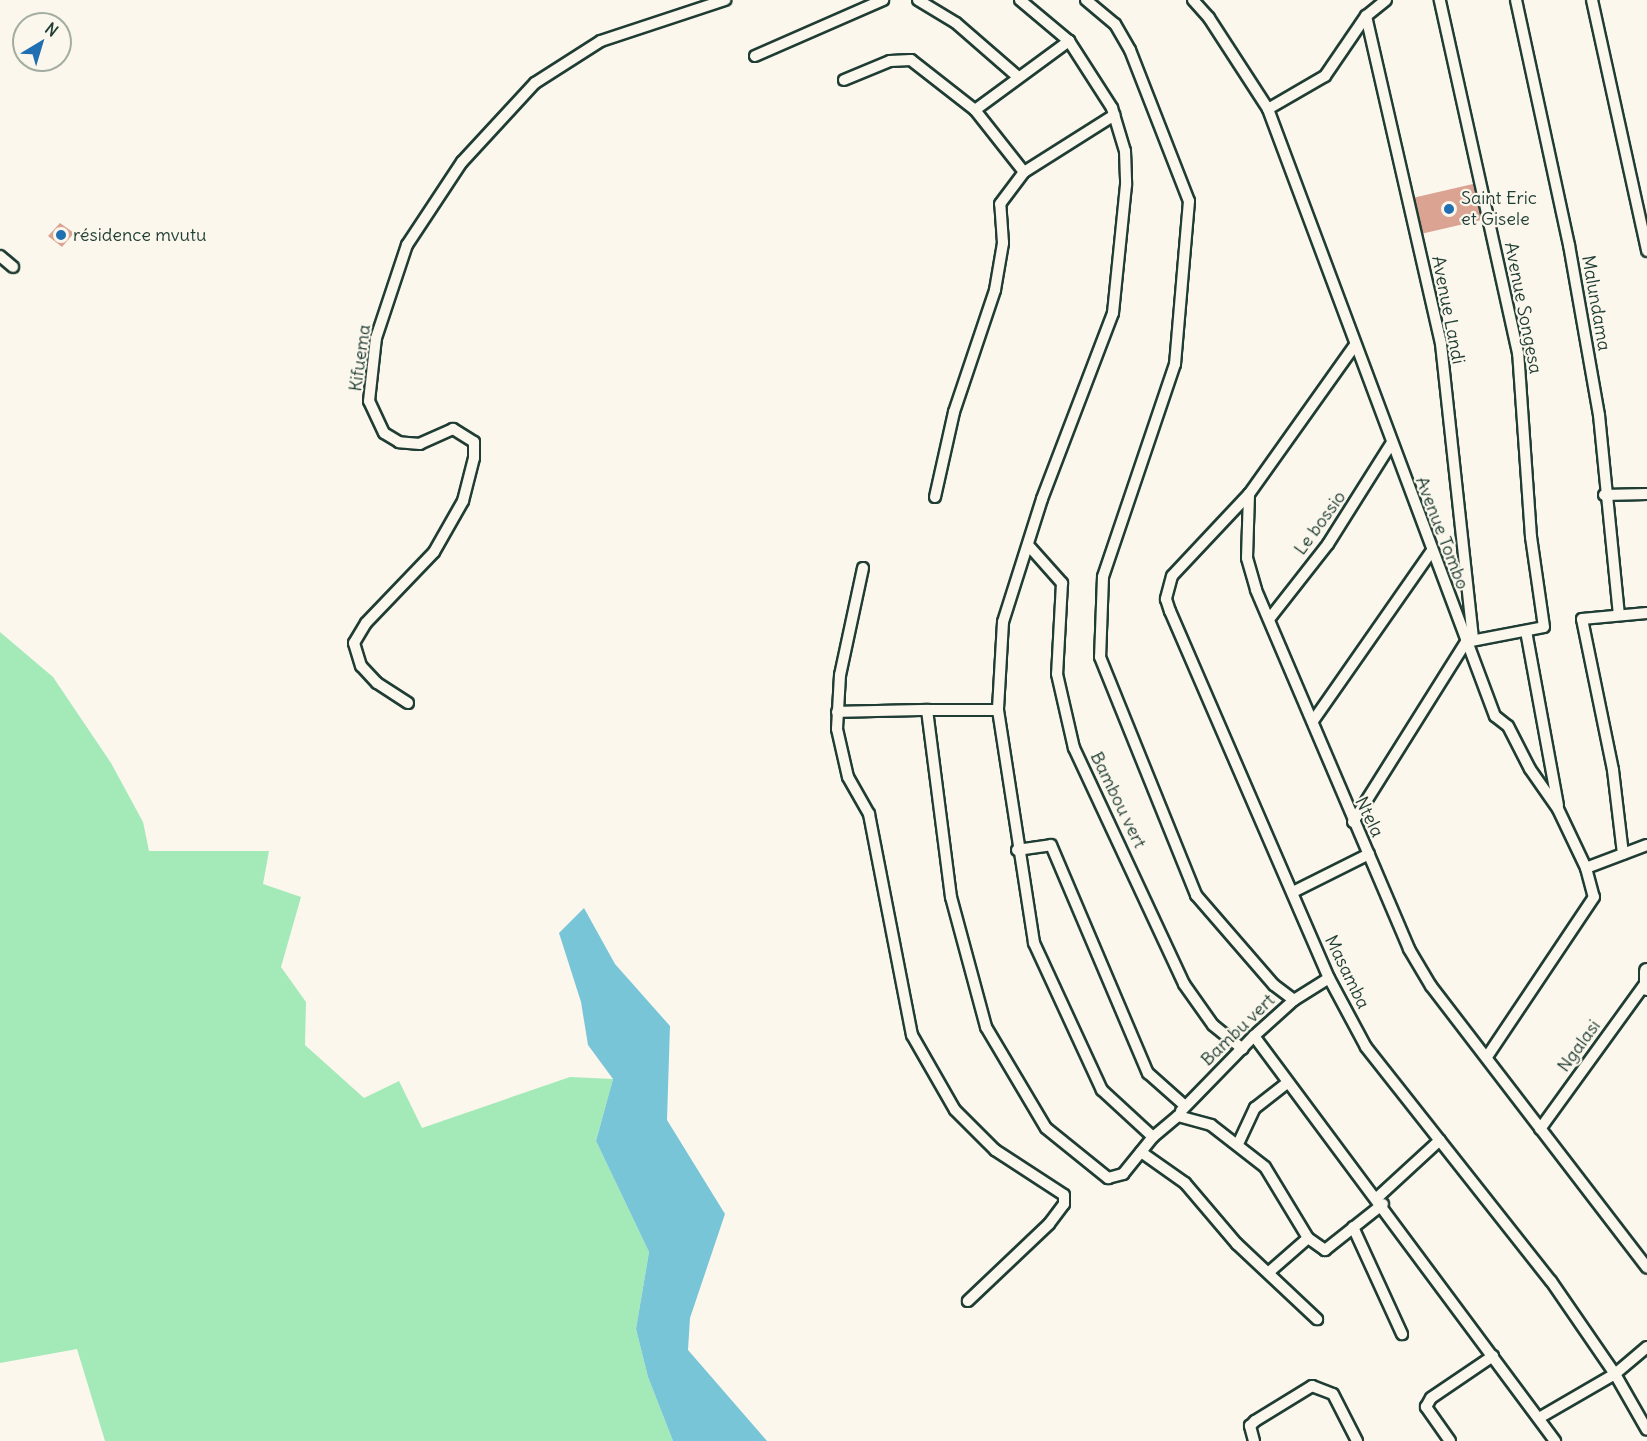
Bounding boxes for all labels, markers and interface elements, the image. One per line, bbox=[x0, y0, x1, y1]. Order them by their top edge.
north arrow bbox=[12, 12, 72, 72]
text: N bbox=[41, 18, 62, 41]
place label: Saint Eric et Gisele bbox=[1461, 188, 1537, 230]
marker: Saint Eric et Gisele bbox=[1442, 202, 1456, 216]
place label: résidence mvutu bbox=[73, 224, 207, 246]
marker: résidence mvutu bbox=[54, 228, 68, 242]
street label: Avenue Songesa bbox=[1500, 240, 1546, 376]
street label: Avenue Landi bbox=[1427, 254, 1469, 366]
street label: Malundama bbox=[1577, 254, 1615, 352]
street label: Kifuema bbox=[345, 323, 375, 393]
street label: Avenue Tombo bbox=[1411, 474, 1473, 592]
street label: Le bossio bbox=[1290, 487, 1350, 559]
street label: Bambou vert bbox=[1085, 748, 1151, 852]
street label: Ntela bbox=[1350, 793, 1388, 841]
street label: Masamba bbox=[1320, 932, 1374, 1012]
street label: Bambu vert bbox=[1197, 989, 1279, 1071]
street label: Ngalasi bbox=[1553, 1016, 1605, 1076]

